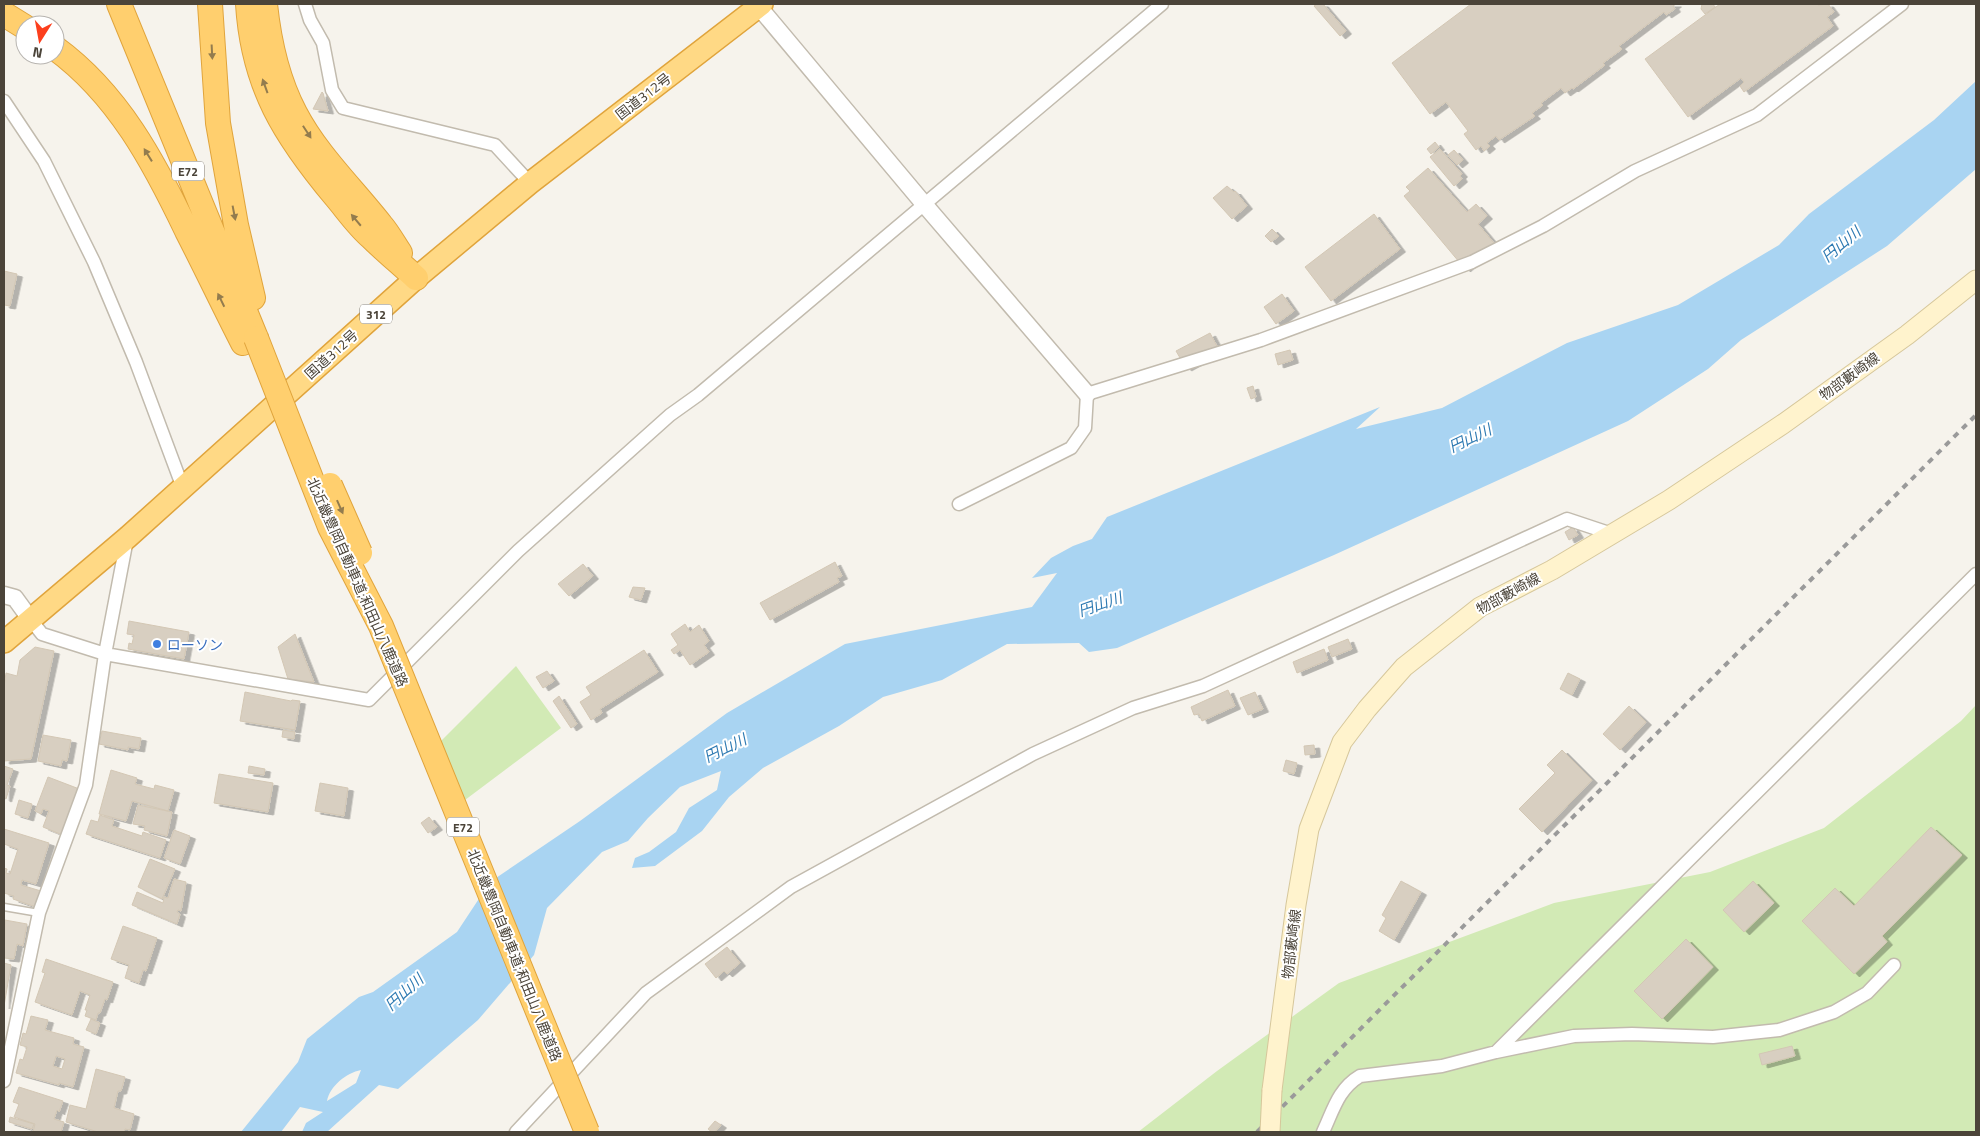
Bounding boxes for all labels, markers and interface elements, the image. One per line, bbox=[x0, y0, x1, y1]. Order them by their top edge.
north arrow bbox=[15, 15, 65, 65]
text: N bbox=[31, 42, 44, 64]
one-way arrow bbox=[209, 45, 217, 61]
street label: 国道312号 bbox=[611, 68, 675, 124]
one-way arrow bbox=[261, 79, 268, 94]
one-way arrow bbox=[302, 125, 311, 139]
one-way arrow bbox=[143, 148, 153, 161]
road number: E72 bbox=[172, 162, 204, 180]
one-way arrow bbox=[230, 206, 238, 222]
one-way arrow bbox=[350, 214, 361, 227]
water label: 円山川 bbox=[1816, 219, 1867, 267]
one-way arrow bbox=[217, 293, 225, 307]
road number: 312 bbox=[360, 304, 392, 324]
street label: 国道312号 bbox=[300, 324, 362, 384]
street label: 物部藪崎線 bbox=[1815, 347, 1883, 405]
water label: 円山川 bbox=[1445, 417, 1497, 458]
street label: 北近畿豊岡自動車道;和田山八鹿道路 bbox=[302, 474, 414, 690]
one-way arrow bbox=[336, 500, 344, 514]
street label: 物部藪崎線 bbox=[1472, 567, 1544, 619]
water label: 円山川 bbox=[1075, 585, 1127, 622]
place label: ローソン bbox=[167, 634, 223, 655]
marker: ローソン bbox=[151, 638, 163, 650]
water label: 円山川 bbox=[700, 727, 752, 768]
road number: E72 bbox=[447, 818, 479, 836]
street label: 北近畿豊岡自動車道;和田山八鹿道路 bbox=[463, 846, 567, 1064]
street label: 物部藪崎線 bbox=[1276, 908, 1306, 980]
water label: 円山川 bbox=[380, 967, 430, 1016]

